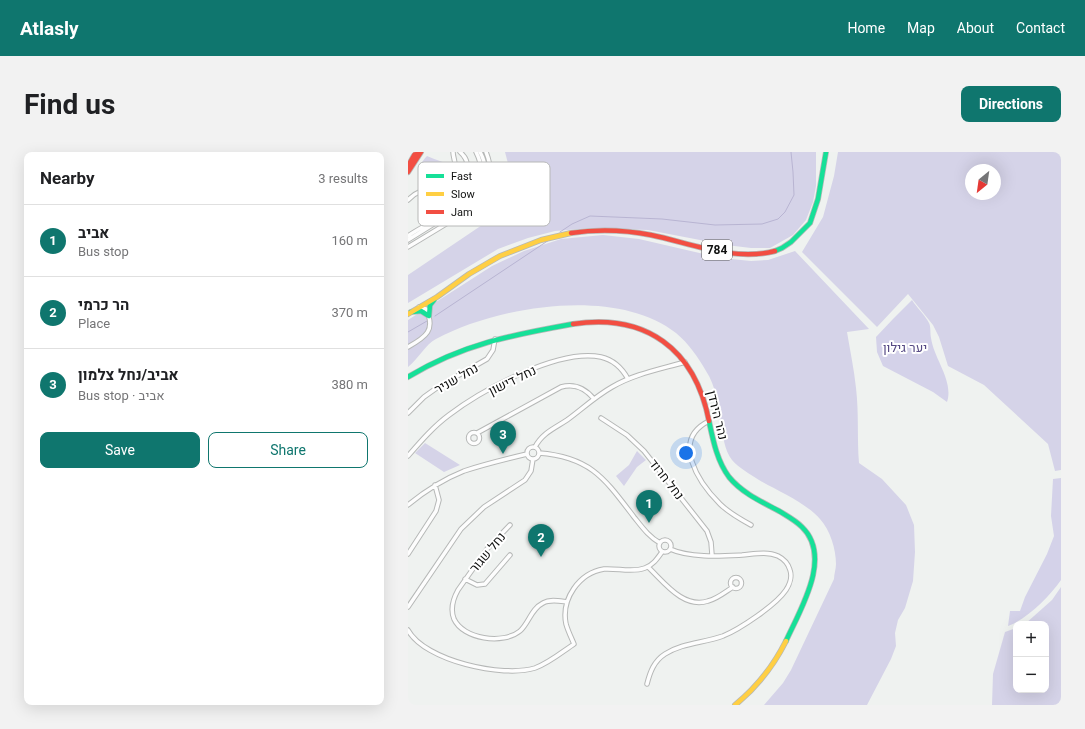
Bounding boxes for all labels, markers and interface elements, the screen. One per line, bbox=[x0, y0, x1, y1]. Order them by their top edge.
text: Atlasly bbox=[20, 17, 79, 40]
text: Home bbox=[847, 20, 885, 36]
text: Map bbox=[907, 20, 935, 36]
text: About bbox=[957, 20, 994, 36]
text: Contact bbox=[1016, 20, 1065, 36]
button: Directions bbox=[961, 86, 1061, 122]
text: Find us bbox=[24, 88, 115, 121]
legend bbox=[418, 162, 550, 226]
north arrow bbox=[965, 164, 1001, 200]
text: Nearby bbox=[40, 168, 95, 188]
text: Fast bbox=[451, 170, 473, 183]
text: 3 results bbox=[318, 171, 368, 186]
text: Slow bbox=[451, 188, 475, 201]
text: Jam bbox=[451, 206, 473, 219]
text: אביב bbox=[78, 224, 109, 242]
text: 1 bbox=[49, 233, 57, 248]
text: 160 m bbox=[331, 233, 368, 248]
road number: 784 bbox=[702, 240, 732, 260]
text: Bus stop bbox=[78, 244, 129, 259]
text: הר כרמי bbox=[78, 296, 129, 314]
text: 2 bbox=[49, 305, 57, 320]
text: 370 m bbox=[331, 305, 368, 320]
text: Place bbox=[78, 316, 110, 331]
park label: יער גילון bbox=[883, 340, 927, 355]
street label: נחל שניר bbox=[432, 360, 481, 397]
street label: נחל דישון bbox=[486, 363, 538, 398]
text: אביב/נחל צלמון bbox=[78, 366, 179, 384]
text: 3 bbox=[49, 377, 57, 392]
text: 380 m bbox=[331, 377, 368, 392]
text: Bus stop · אביב bbox=[78, 388, 165, 403]
street label: נהר הירדן bbox=[704, 389, 731, 441]
pin: 3 bbox=[490, 421, 516, 454]
button: Save bbox=[40, 432, 200, 468]
button: Share bbox=[208, 432, 368, 468]
your location bbox=[676, 443, 696, 463]
street label: נחל חרוד bbox=[646, 456, 687, 503]
pin: 1 bbox=[636, 490, 662, 523]
pin: 2 bbox=[528, 524, 554, 557]
street label: נחל שגור bbox=[466, 529, 509, 576]
map controls bbox=[1013, 621, 1049, 693]
button: + bbox=[1013, 621, 1049, 657]
button: − bbox=[1013, 657, 1049, 693]

